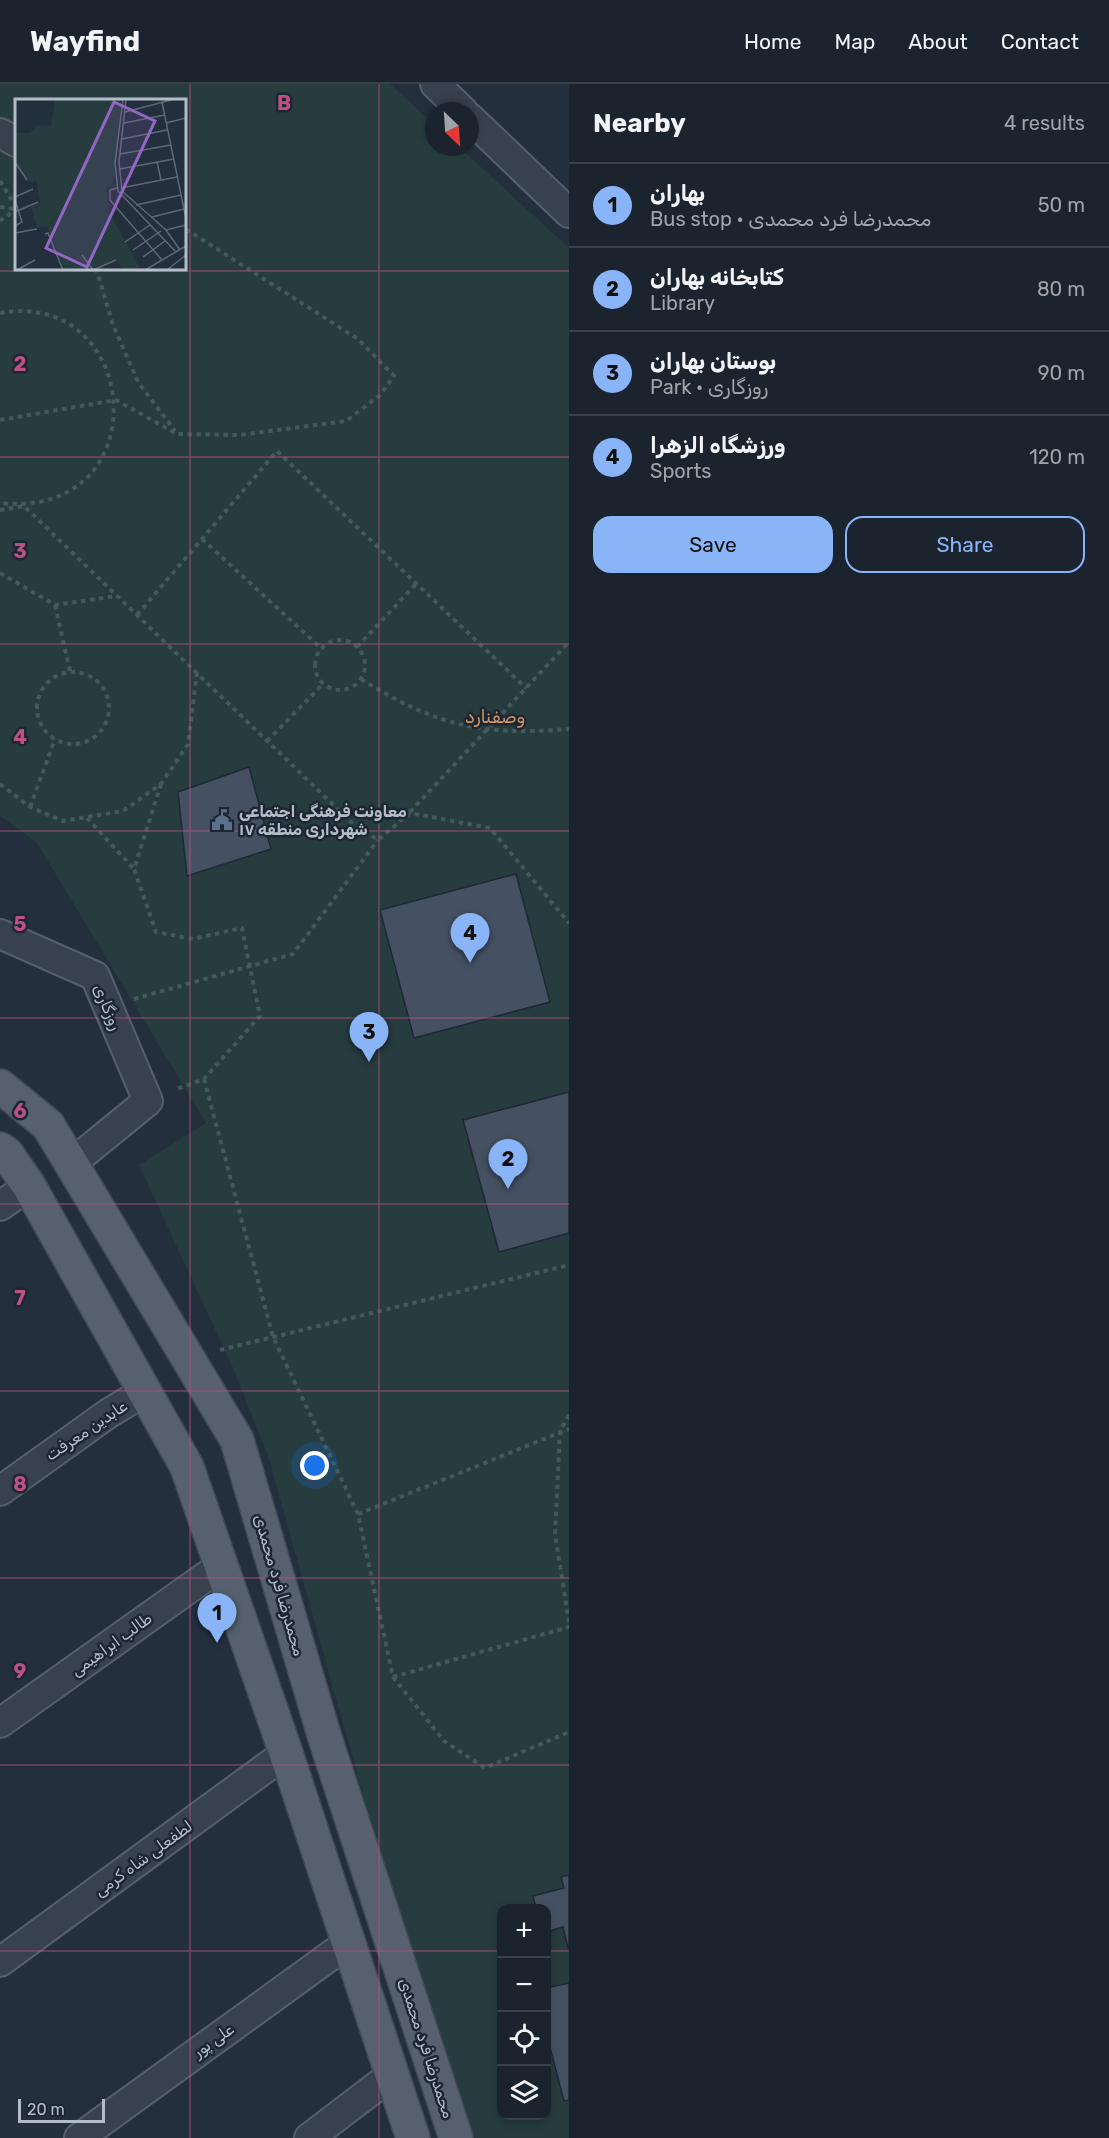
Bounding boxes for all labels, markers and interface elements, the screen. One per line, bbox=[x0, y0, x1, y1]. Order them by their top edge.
text: Wayfind bbox=[30, 25, 140, 58]
text: Home bbox=[744, 29, 801, 54]
text: Map bbox=[834, 29, 875, 54]
text: About bbox=[908, 29, 968, 54]
text: Contact bbox=[1001, 29, 1079, 54]
text: B bbox=[277, 91, 291, 115]
inset map bbox=[15, 99, 186, 270]
north arrow bbox=[425, 102, 479, 156]
text: Nearby bbox=[593, 108, 686, 139]
text: 4 results bbox=[1004, 111, 1085, 135]
text: بهاران bbox=[650, 180, 705, 207]
text: 1 bbox=[608, 193, 617, 217]
text: 50 m bbox=[1038, 193, 1085, 217]
text: Bus stop · محمدرضا فرد محمدی bbox=[650, 207, 931, 231]
text: کتابخانه بهاران bbox=[650, 264, 784, 291]
text: 2 bbox=[606, 277, 619, 301]
text: 80 m bbox=[1037, 277, 1085, 301]
text: Library bbox=[650, 291, 715, 315]
text: بوستان بهاران bbox=[650, 348, 776, 375]
text: 2 bbox=[14, 352, 27, 376]
text: 3 bbox=[606, 361, 619, 385]
text: 90 m bbox=[1038, 361, 1085, 385]
text: Park · روزگاری bbox=[650, 375, 768, 399]
text: ورزشگاه الزهرا bbox=[650, 432, 786, 459]
text: 4 bbox=[606, 445, 619, 469]
text: 120 m bbox=[1029, 445, 1085, 469]
text: Sports bbox=[650, 459, 711, 483]
button: Save bbox=[593, 516, 833, 573]
button: Share bbox=[845, 516, 1085, 573]
text: 3 bbox=[13, 539, 27, 563]
district label: وصفنارد bbox=[465, 706, 525, 728]
text: 4 bbox=[13, 725, 27, 749]
place label: معاونت فرهنگی اجتماعی شهرداری منطقه ۱۷ bbox=[239, 802, 407, 839]
public building icon: معاونت فرهنگی اجتماعی شهرداری منطقه ۱۷ bbox=[210, 808, 234, 832]
text: 5 bbox=[14, 912, 27, 936]
pin: 4 bbox=[450, 914, 490, 963]
street label: روزگاری bbox=[88, 981, 126, 1034]
pin: 3 bbox=[350, 1012, 388, 1062]
text: 6 bbox=[13, 1099, 27, 1123]
pin: 2 bbox=[488, 1140, 528, 1189]
text: 7 bbox=[14, 1286, 26, 1310]
street label: عابدین معرفت bbox=[42, 1396, 131, 1465]
your location bbox=[300, 1451, 329, 1480]
text: 8 bbox=[13, 1472, 27, 1496]
street label: محمدرضا فرد محمدی bbox=[249, 1512, 309, 1659]
pin: 1 bbox=[198, 1594, 236, 1643]
street label: طالب ابراهیمی bbox=[67, 1609, 156, 1681]
text: 9 bbox=[14, 1659, 27, 1683]
street label: لطفعلی شاه کرمی bbox=[90, 1816, 197, 1901]
map controls bbox=[497, 1904, 551, 2120]
button: + bbox=[497, 1904, 551, 1958]
button: − bbox=[497, 1958, 551, 2012]
street label: محمدرضا فرد محمدی bbox=[394, 1976, 458, 2121]
button: locate bbox=[497, 2012, 551, 2066]
street label: علی پور bbox=[188, 2019, 238, 2063]
button: layers bbox=[497, 2066, 551, 2120]
scale bar bbox=[18, 2096, 105, 2124]
text: 20 m bbox=[27, 2100, 65, 2119]

